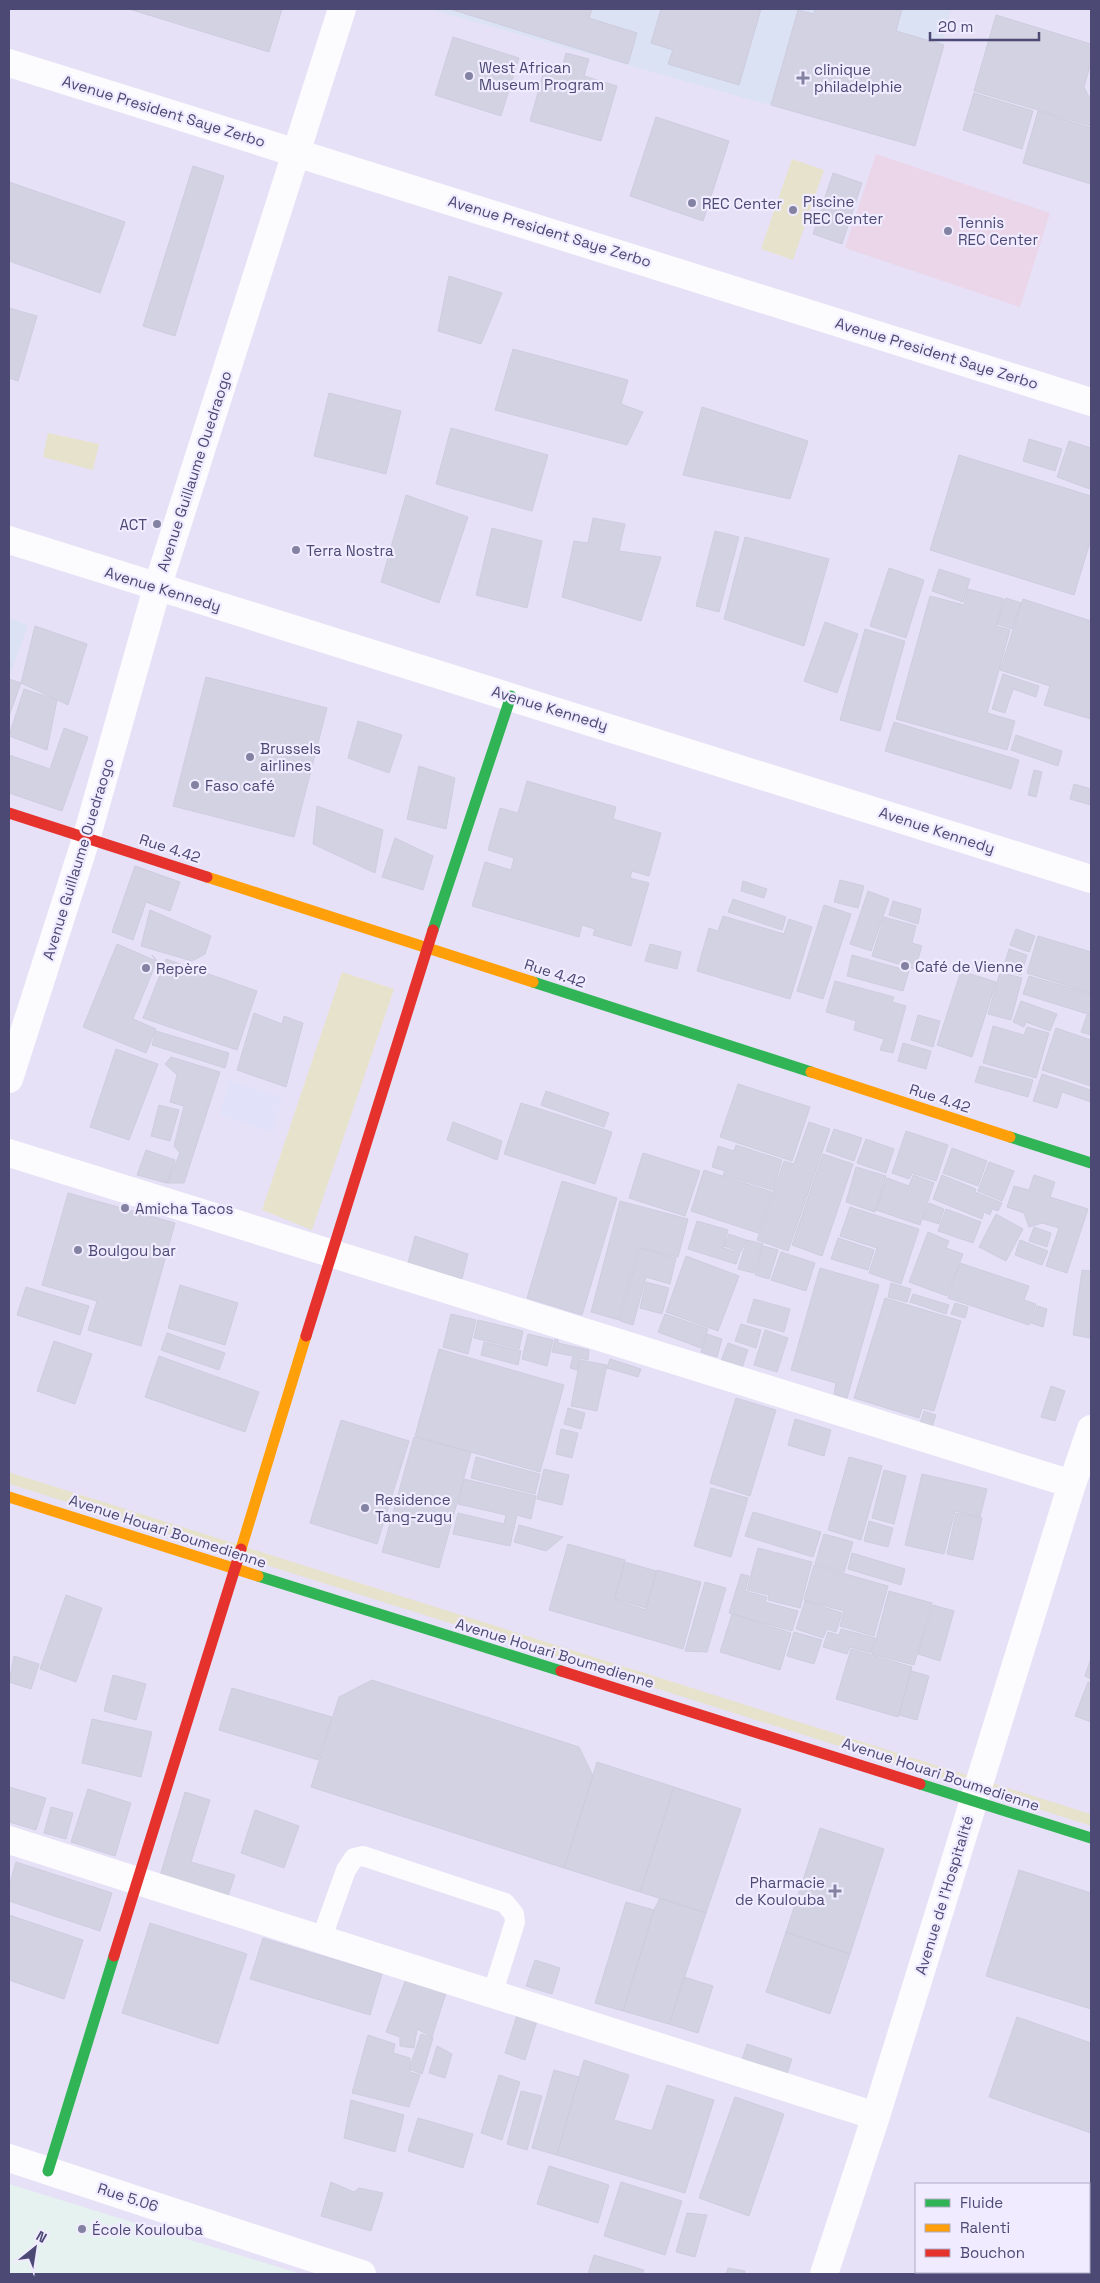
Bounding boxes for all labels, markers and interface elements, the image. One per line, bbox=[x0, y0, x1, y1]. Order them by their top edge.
scale bar bbox=[930, 10, 1039, 42]
text: 20 m bbox=[938, 17, 973, 36]
place label: West African Museum Program bbox=[479, 58, 604, 94]
place label: clinique philadelphie bbox=[814, 60, 902, 96]
marker: West African Museum Program bbox=[463, 70, 475, 82]
street label: Avenue President Saye Zerbo bbox=[60, 71, 268, 151]
marker: clinique philadelphie bbox=[796, 71, 810, 85]
street label: Avenue President Saye Zerbo bbox=[446, 191, 654, 271]
place label: Piscine REC Center bbox=[803, 192, 883, 228]
place label: REC Center bbox=[702, 194, 782, 213]
marker: REC Center bbox=[686, 197, 698, 209]
marker: Piscine REC Center bbox=[787, 204, 799, 216]
place label: Tennis REC Center bbox=[958, 213, 1038, 249]
marker: Tennis REC Center bbox=[942, 225, 954, 237]
street label: Avenue President Saye Zerbo bbox=[833, 313, 1041, 393]
street label: Avenue Guillaume Ouedraogo bbox=[153, 368, 235, 574]
place label: ACT bbox=[119, 515, 147, 534]
marker: ACT bbox=[151, 518, 163, 530]
place label: Terra Nostra bbox=[306, 541, 394, 560]
marker: Terra Nostra bbox=[290, 544, 302, 556]
street label: Avenue Kennedy bbox=[103, 562, 223, 616]
street label: Avenue Kennedy bbox=[490, 681, 610, 735]
place label: Brussels airlines bbox=[260, 739, 321, 775]
marker: Brussels airlines bbox=[244, 751, 256, 763]
street label: Avenue Guillaume Ouedraogo bbox=[38, 756, 118, 962]
place label: Faso café bbox=[205, 776, 275, 795]
marker: Faso café bbox=[189, 779, 201, 791]
street label: Avenue Kennedy bbox=[877, 802, 997, 858]
street label: Rue 4.42 bbox=[137, 829, 203, 867]
street label: Rue 4.42 bbox=[522, 954, 588, 992]
place label: Café de Vienne bbox=[915, 957, 1023, 976]
place label: Repère bbox=[156, 959, 207, 978]
marker: Café de Vienne bbox=[899, 960, 911, 972]
marker: Repère bbox=[140, 962, 152, 974]
street label: Rue 4.42 bbox=[907, 1079, 973, 1117]
place label: Amicha Tacos bbox=[135, 1199, 233, 1218]
marker: Amicha Tacos bbox=[119, 1202, 131, 1214]
place label: Boulgou bar bbox=[88, 1241, 176, 1260]
marker: Boulgou bar bbox=[72, 1244, 84, 1256]
street label: Avenue Houari Boumedienne bbox=[67, 1490, 269, 1572]
place label: Residence Tang-zugu bbox=[375, 1490, 452, 1526]
marker: Residence Tang-zugu bbox=[359, 1502, 371, 1514]
street label: Avenue Houari Boumedienne bbox=[453, 1614, 657, 1692]
street label: Avenue Houari Boumedienne bbox=[840, 1733, 1042, 1815]
street label: Avenue de l'Hospitalité bbox=[911, 1813, 977, 1977]
place label: Pharmacie de Koulouba bbox=[735, 1873, 825, 1909]
marker: Pharmacie de Koulouba bbox=[829, 1885, 841, 1897]
street label: Rue 5.06 bbox=[95, 2178, 161, 2216]
legend bbox=[915, 2183, 1090, 2273]
text: Fluide bbox=[960, 2193, 1003, 2212]
text: Ralenti bbox=[960, 2218, 1010, 2237]
place label: École Koulouba bbox=[92, 2220, 203, 2239]
north arrow bbox=[10, 2223, 60, 2273]
marker: École Koulouba bbox=[76, 2223, 88, 2235]
text: N bbox=[33, 2227, 50, 2247]
text: Bouchon bbox=[960, 2243, 1025, 2262]

